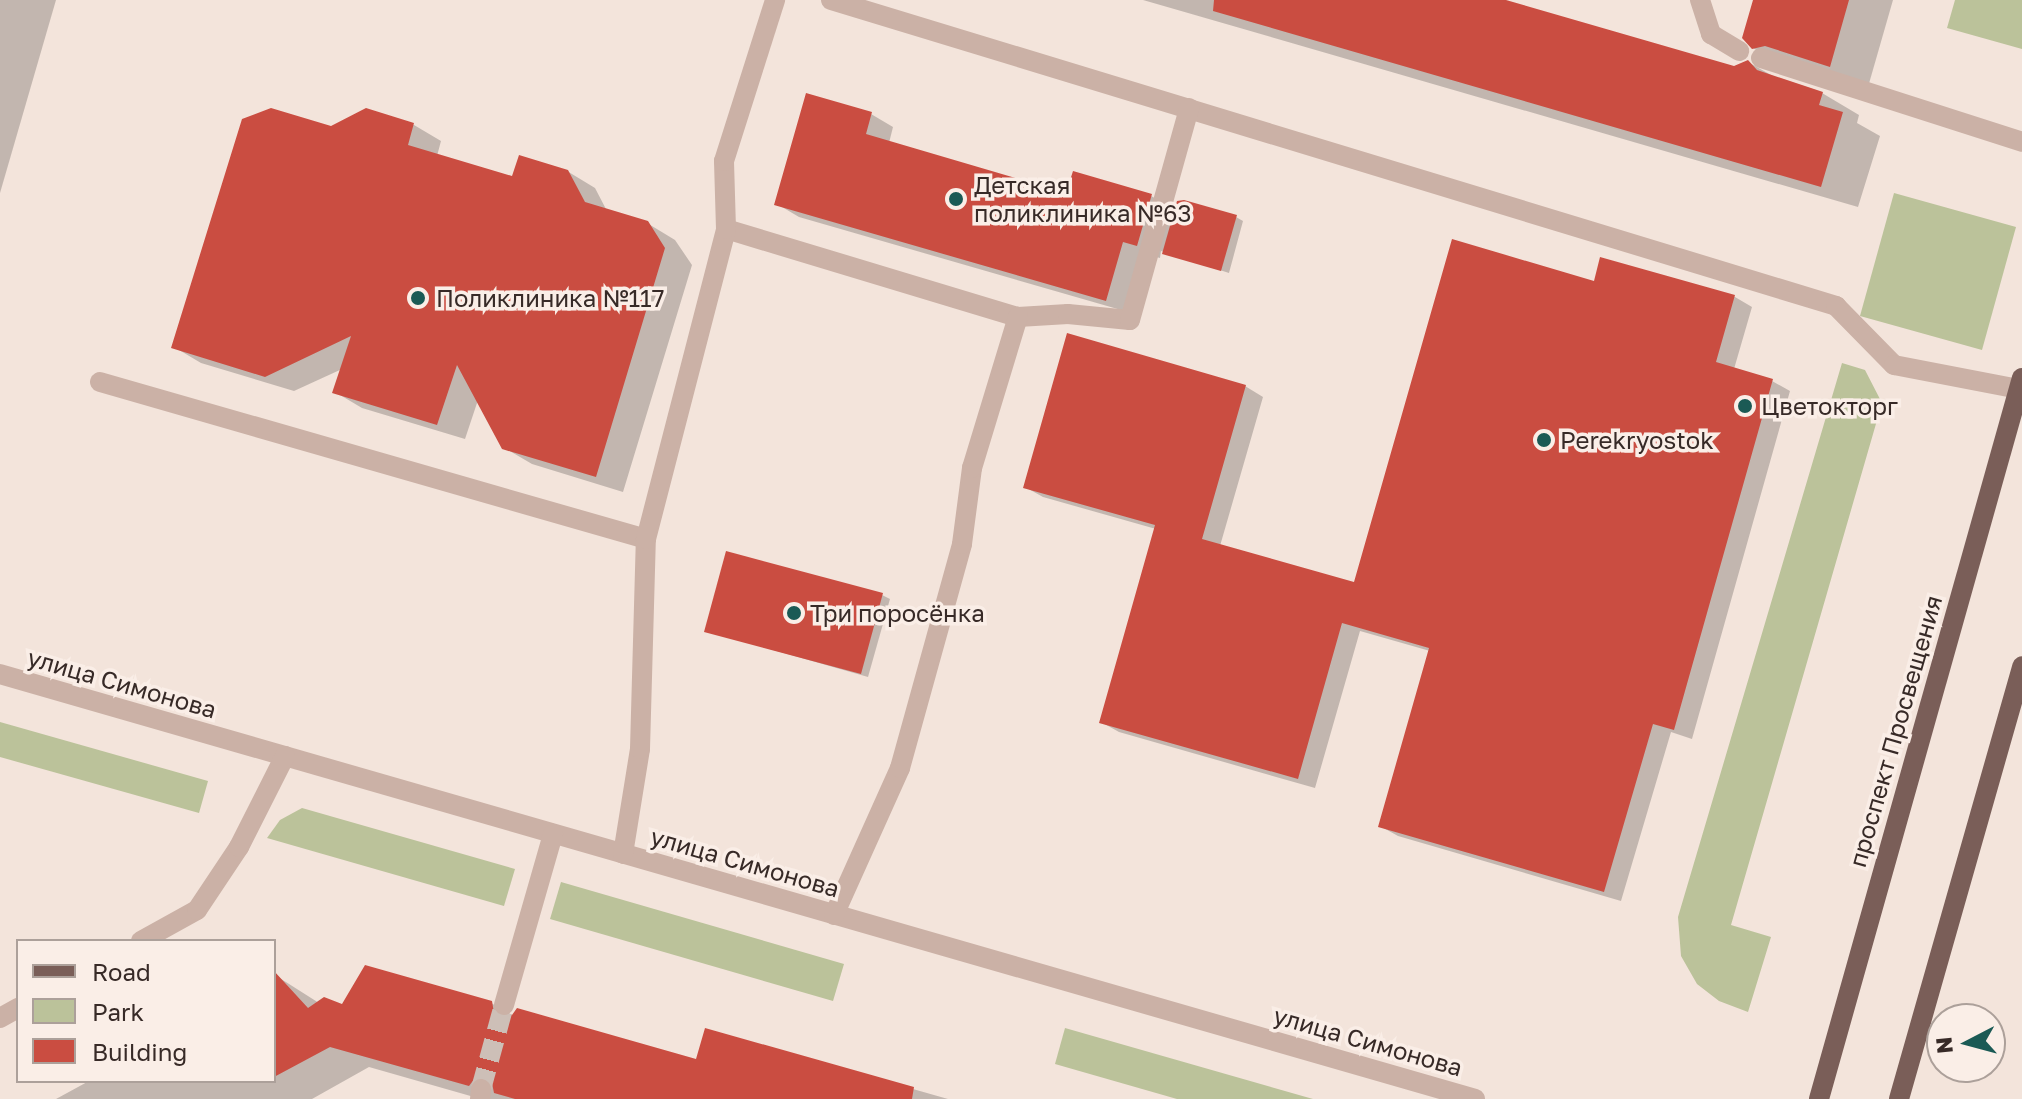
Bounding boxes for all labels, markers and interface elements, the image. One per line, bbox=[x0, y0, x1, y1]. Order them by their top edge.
place label: Детская поликлиника №63 bbox=[974, 171, 1191, 227]
marker: Детская поликлиника №63 bbox=[945, 188, 967, 210]
place label: Поликлиника №117 bbox=[436, 284, 664, 312]
marker: Поликлиника №117 bbox=[407, 287, 429, 309]
place label: Цветокторг bbox=[1761, 392, 1898, 420]
marker: Цветокторг bbox=[1736, 397, 1754, 415]
place label: Perekryostok bbox=[1560, 426, 1714, 454]
marker: Perekryostok bbox=[1535, 431, 1553, 449]
street label: проспект Просвещения bbox=[1842, 592, 1948, 870]
place label: Три поросёнка bbox=[810, 599, 985, 627]
marker: Три поросёнка bbox=[785, 604, 803, 622]
street label: улица Симонова bbox=[24, 642, 220, 724]
street label: улица Симонова bbox=[647, 821, 843, 903]
legend bbox=[16, 939, 276, 1083]
text: Road bbox=[92, 957, 151, 986]
text: Park bbox=[92, 997, 144, 1026]
street label: улица Симонова bbox=[1270, 1000, 1466, 1082]
north arrow bbox=[1926, 1003, 2006, 1083]
text: N bbox=[1929, 1036, 1958, 1055]
text: Building bbox=[92, 1037, 187, 1066]

